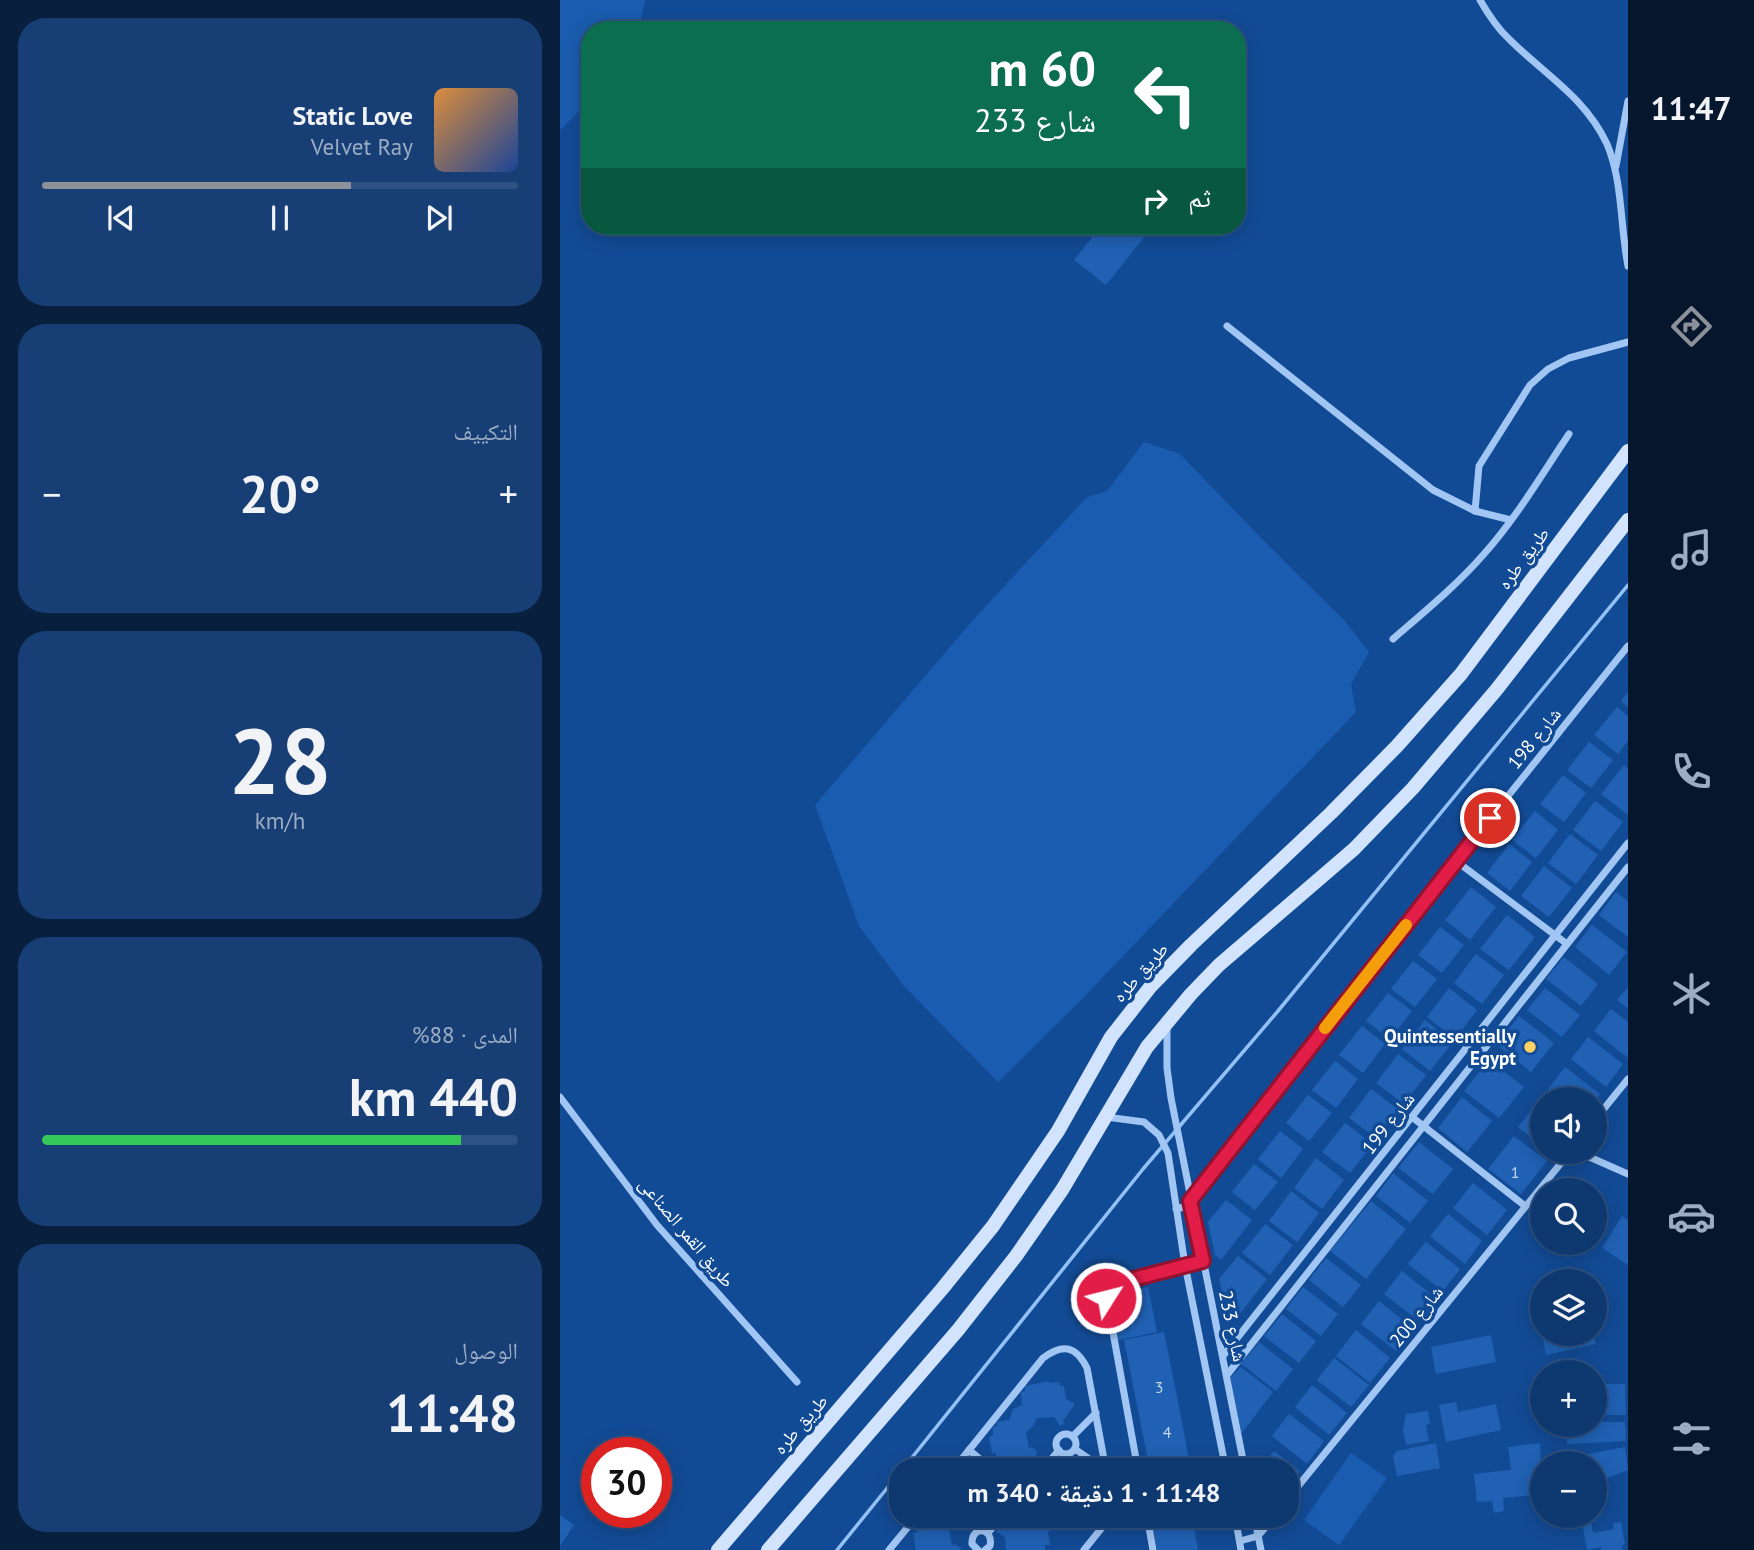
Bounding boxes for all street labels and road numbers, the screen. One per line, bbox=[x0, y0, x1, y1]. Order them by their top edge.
street label: طريق طره bbox=[1492, 522, 1554, 594]
street label: شارع 198 bbox=[1502, 702, 1566, 774]
street label: طريق طره bbox=[1107, 937, 1173, 1007]
street label: شارع 199 bbox=[1356, 1087, 1420, 1159]
street label: طريق القمر الصناعى bbox=[634, 1172, 740, 1292]
street label: شارع 200 bbox=[1384, 1280, 1448, 1352]
street label: شارع 233 bbox=[1214, 1288, 1252, 1364]
street label: طريق طره bbox=[767, 1389, 833, 1459]

